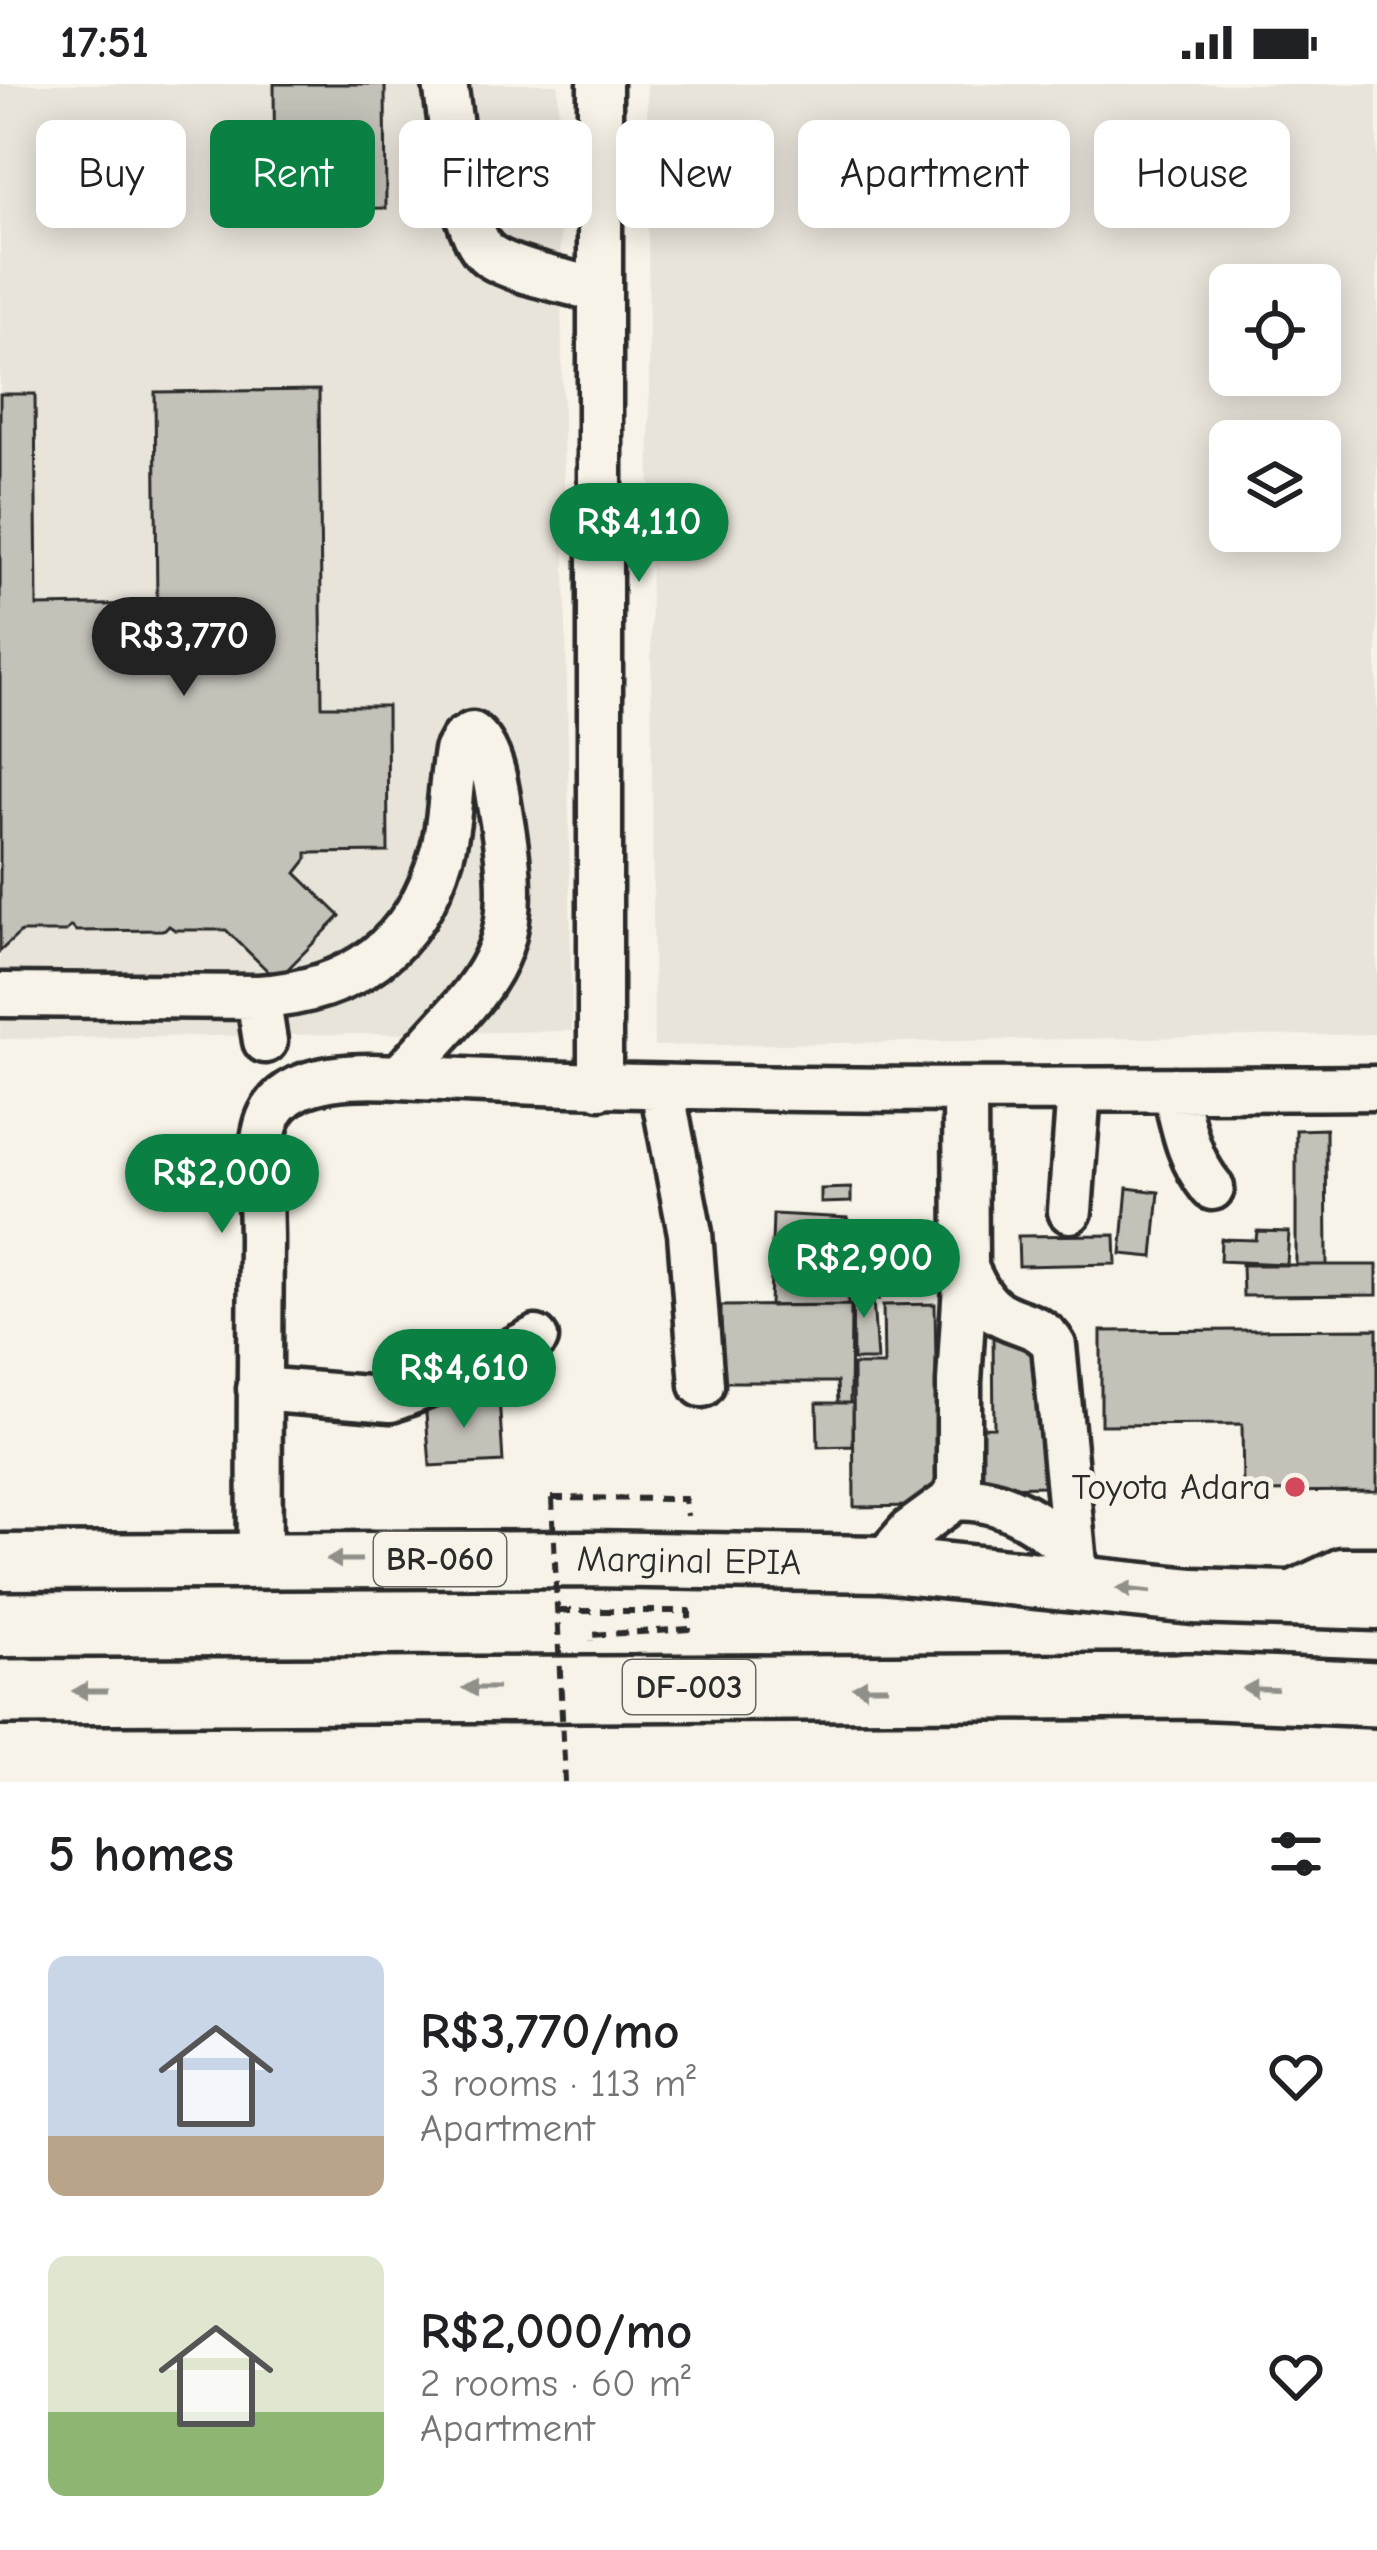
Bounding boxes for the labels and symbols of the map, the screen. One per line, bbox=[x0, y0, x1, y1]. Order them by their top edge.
pin: R$4,110 bbox=[528, 483, 750, 585]
pin: R$3,770 bbox=[73, 597, 295, 699]
pin: R$2,000 bbox=[111, 1134, 333, 1236]
pin: R$2,900 bbox=[753, 1219, 975, 1321]
pin: R$4,610 bbox=[353, 1329, 575, 1431]
place label: Toyota Adara bbox=[1072, 1467, 1271, 1508]
marker: Toyota Adara bbox=[1282, 1474, 1308, 1500]
road number: BR-060 bbox=[374, 1532, 506, 1586]
street label: Marginal EPIA bbox=[576, 1539, 802, 1583]
one-way arrow bbox=[324, 1550, 362, 1570]
one-way arrow bbox=[1115, 1580, 1152, 1599]
road number: DF-003 bbox=[623, 1660, 755, 1714]
one-way arrow bbox=[850, 1677, 888, 1697]
one-way arrow bbox=[460, 1678, 498, 1698]
one-way arrow bbox=[1240, 1679, 1278, 1698]
one-way arrow bbox=[70, 1681, 108, 1701]

